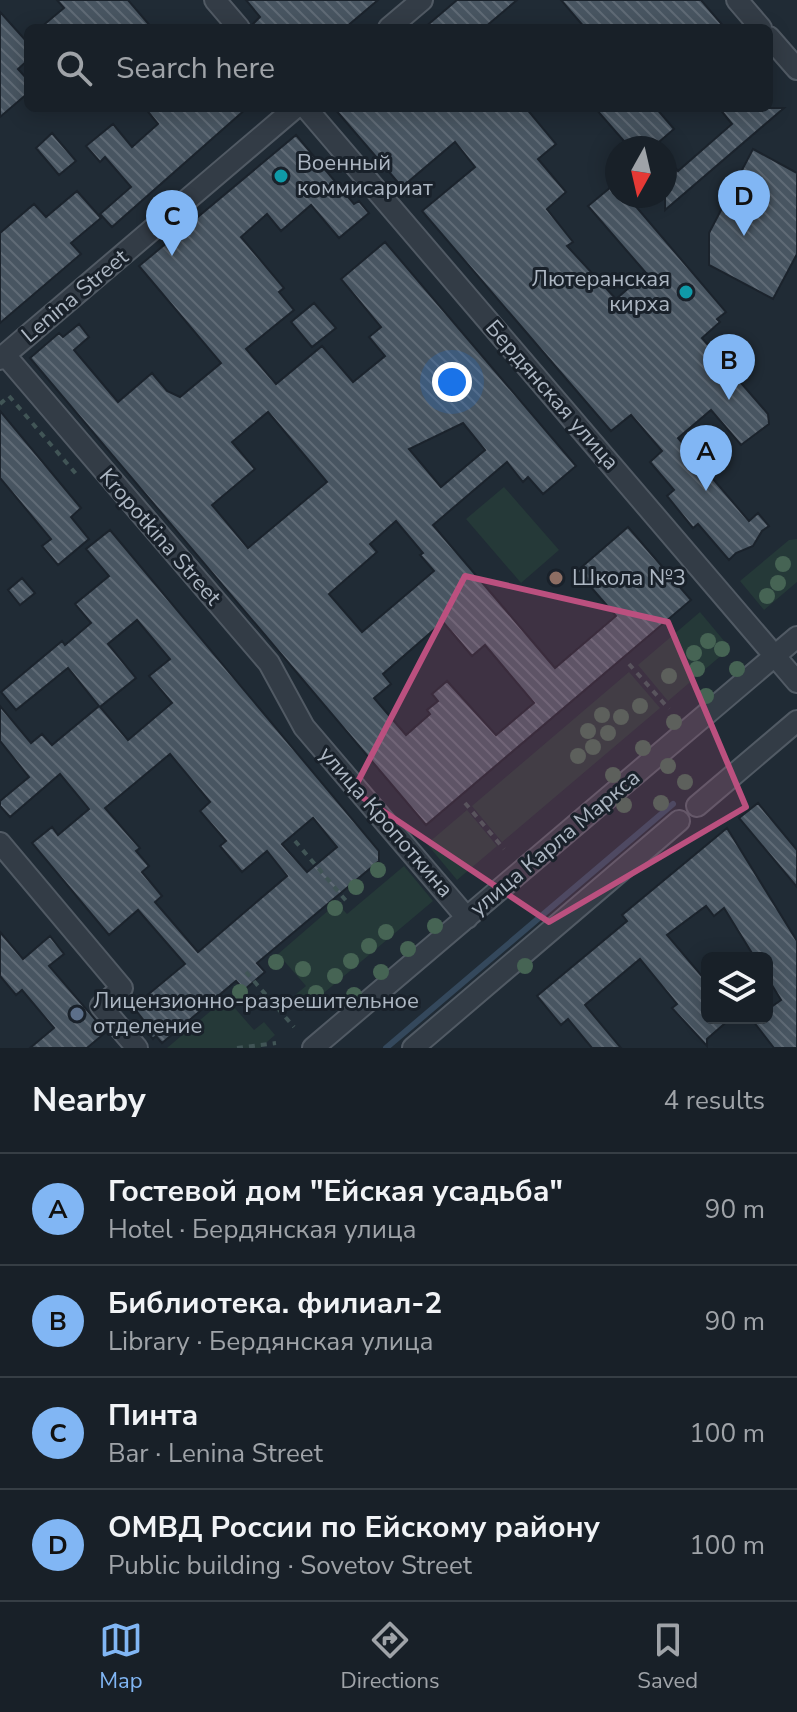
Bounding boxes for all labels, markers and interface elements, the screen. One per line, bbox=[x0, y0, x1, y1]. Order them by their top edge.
search box bbox=[24, 24, 773, 112]
icon: search bbox=[52, 46, 96, 90]
text: Search here bbox=[116, 48, 275, 89]
north arrow bbox=[605, 136, 677, 208]
place label: Военный коммисариат bbox=[297, 148, 433, 203]
marker: Военный коммисариат bbox=[272, 167, 290, 185]
pin: D bbox=[718, 170, 770, 236]
pin: C bbox=[146, 190, 198, 256]
street label: Lenina Street bbox=[15, 242, 135, 350]
place label: Лютеранская кирха bbox=[532, 264, 670, 319]
marker: Лютеранская кирха bbox=[677, 283, 695, 301]
street label: Бердянская улица bbox=[478, 313, 626, 477]
pin: B bbox=[703, 334, 755, 400]
your location bbox=[432, 362, 472, 402]
pin: A bbox=[680, 425, 732, 491]
street label: Kropotkina Street bbox=[92, 462, 228, 612]
place label: Школа №3 bbox=[572, 563, 686, 593]
marker: Школа №3 bbox=[547, 569, 565, 587]
street label: улица Кропоткина bbox=[312, 740, 460, 904]
street label: улица Карла Маркса bbox=[464, 763, 646, 923]
map controls bbox=[701, 952, 773, 1024]
button: layers bbox=[701, 952, 773, 1024]
place label: Лицензионно-разрешительное отделение bbox=[93, 986, 419, 1041]
marker: Лицензионно-разрешительное отделение bbox=[68, 1005, 86, 1023]
text: Nearby bbox=[32, 1077, 146, 1123]
text: 4 results bbox=[664, 1083, 765, 1118]
text: Гостевой дом "Ейская усадьба" bbox=[108, 1171, 563, 1212]
text: A bbox=[48, 1192, 68, 1227]
text: 90 m bbox=[705, 1192, 765, 1227]
text: Hotel · Бердянская улица bbox=[108, 1212, 416, 1247]
text: Библиотека. филиал-2 bbox=[108, 1283, 442, 1324]
text: B bbox=[49, 1304, 67, 1339]
text: 90 m bbox=[705, 1304, 765, 1339]
text: Library · Бердянская улица bbox=[108, 1324, 434, 1359]
text: Пинта bbox=[108, 1395, 198, 1436]
text: C bbox=[49, 1416, 67, 1451]
text: 100 m bbox=[689, 1416, 765, 1451]
text: Bar · Lenina Street bbox=[108, 1436, 323, 1471]
text: ОМВД России по Ейскому району bbox=[108, 1507, 600, 1548]
text: D bbox=[48, 1528, 68, 1563]
text: 100 m bbox=[689, 1528, 765, 1563]
text: Public building · Sovetov Street bbox=[108, 1548, 472, 1583]
tab: Map bbox=[99, 1618, 143, 1696]
tab: Directions bbox=[341, 1618, 440, 1696]
tab: Saved bbox=[637, 1618, 698, 1696]

